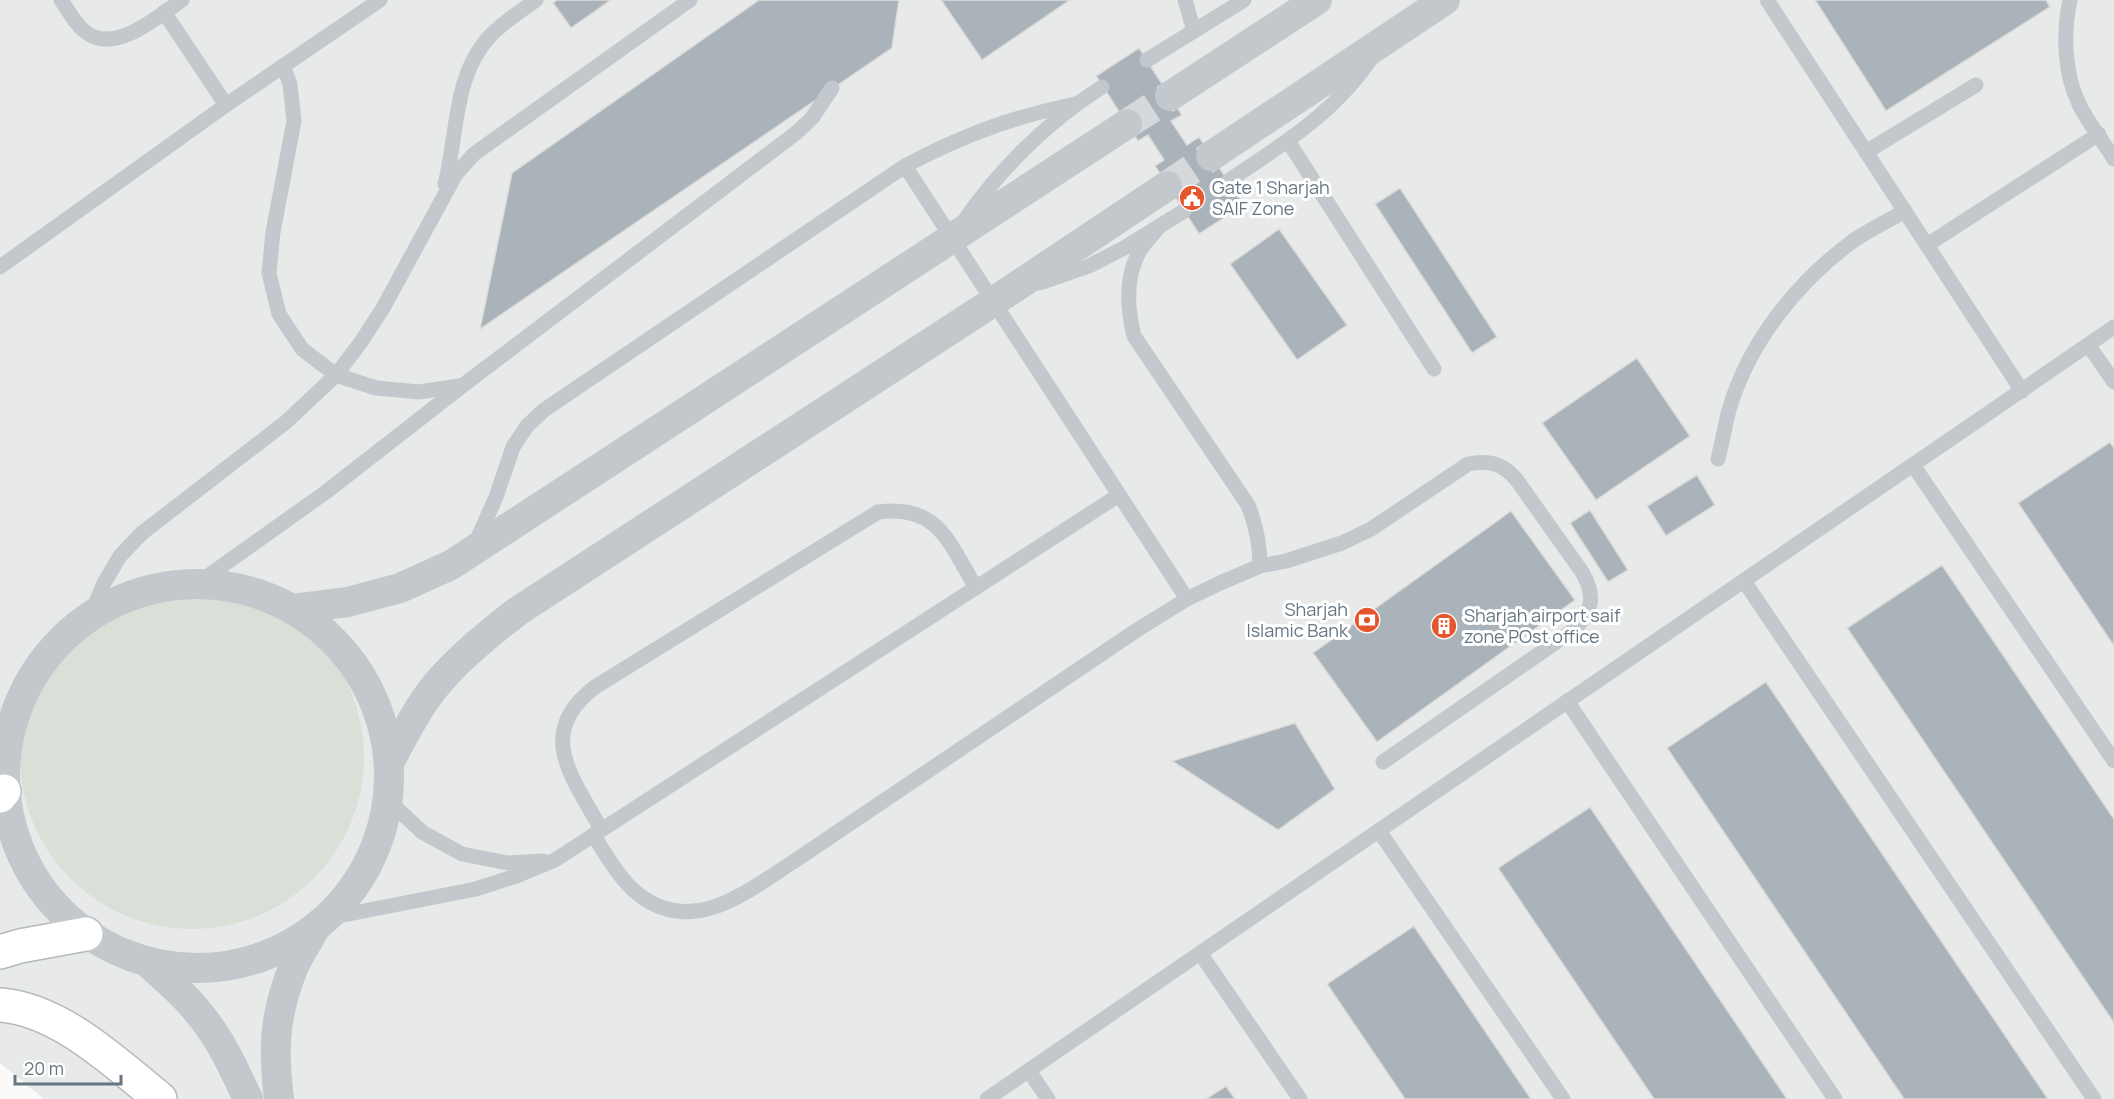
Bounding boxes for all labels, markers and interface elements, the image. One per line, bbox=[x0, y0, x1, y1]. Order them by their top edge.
place label: Gate 1 Sharjah SAIF Zone bbox=[1212, 175, 1330, 220]
public building icon: Gate 1 Sharjah SAIF Zone bbox=[1177, 183, 1207, 213]
place label: Sharjah Islamic Bank bbox=[1246, 597, 1349, 642]
place label: Sharjah airport saif zone POst office bbox=[1464, 603, 1621, 648]
bank icon: Sharjah Islamic Bank bbox=[1352, 605, 1382, 635]
building icon: Sharjah airport saif zone POst office bbox=[1429, 611, 1459, 641]
scale bar bbox=[15, 1048, 122, 1086]
text: 20 m bbox=[24, 1056, 64, 1080]

